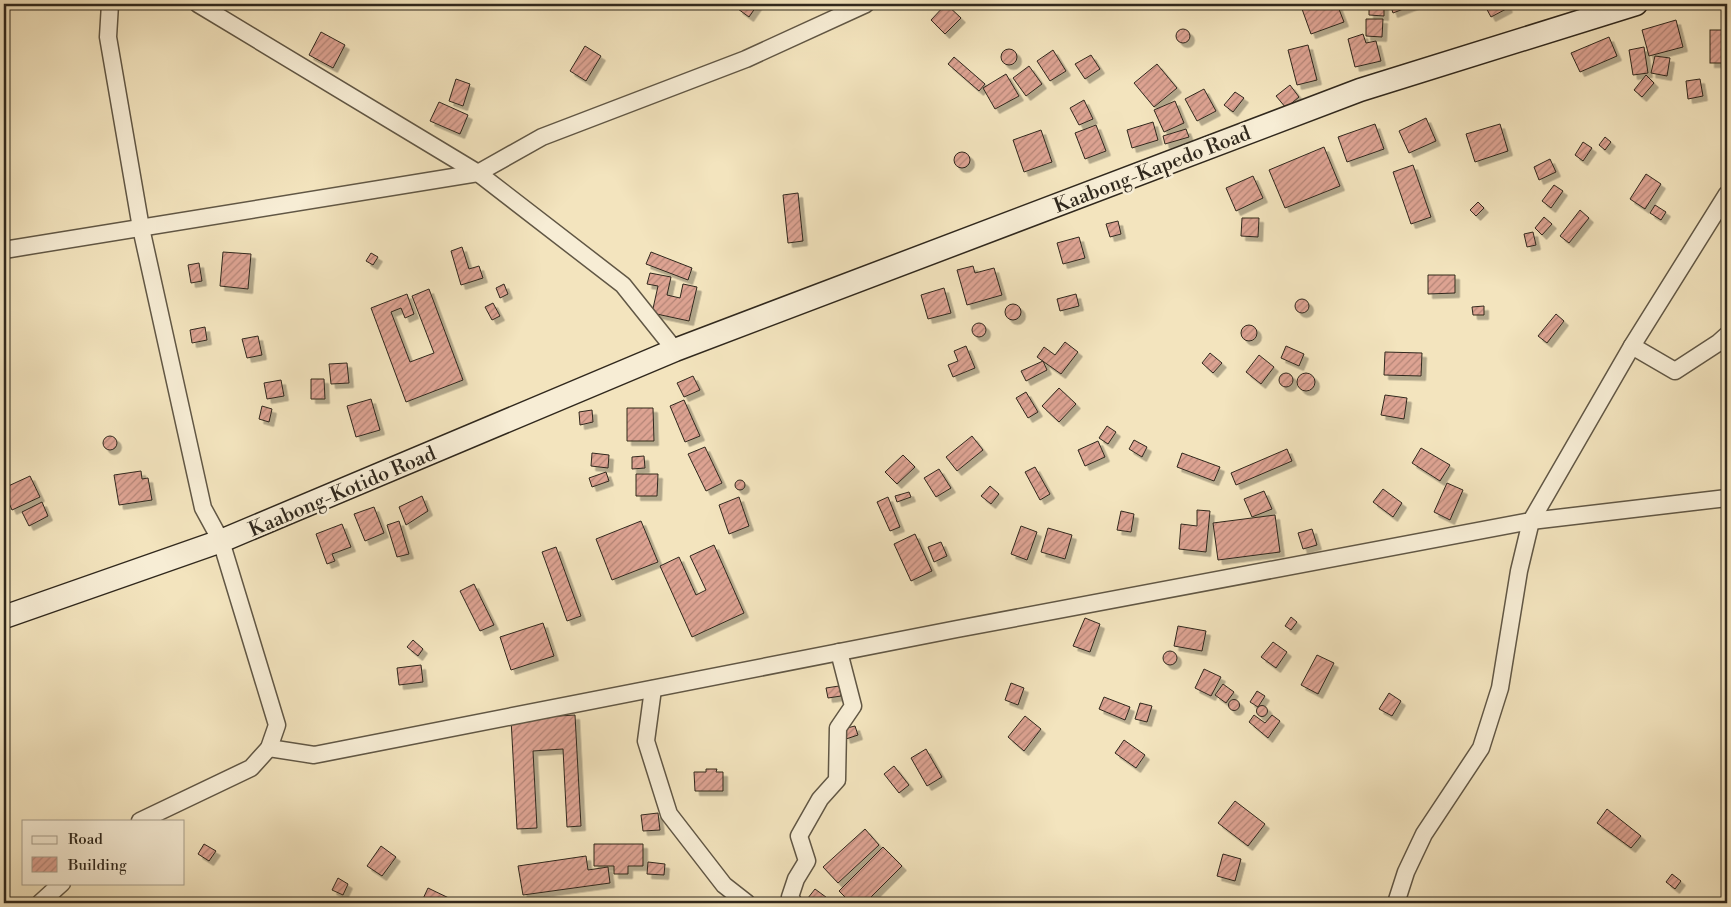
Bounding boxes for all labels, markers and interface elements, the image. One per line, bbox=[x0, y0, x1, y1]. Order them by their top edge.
street label: Kaabong-Kapedo Road bbox=[1051, 121, 1255, 219]
street label: Kaabong-Kotido Road bbox=[245, 441, 440, 543]
legend bbox=[22, 820, 185, 884]
text: Road bbox=[68, 830, 103, 849]
text: Building bbox=[67, 856, 127, 875]

